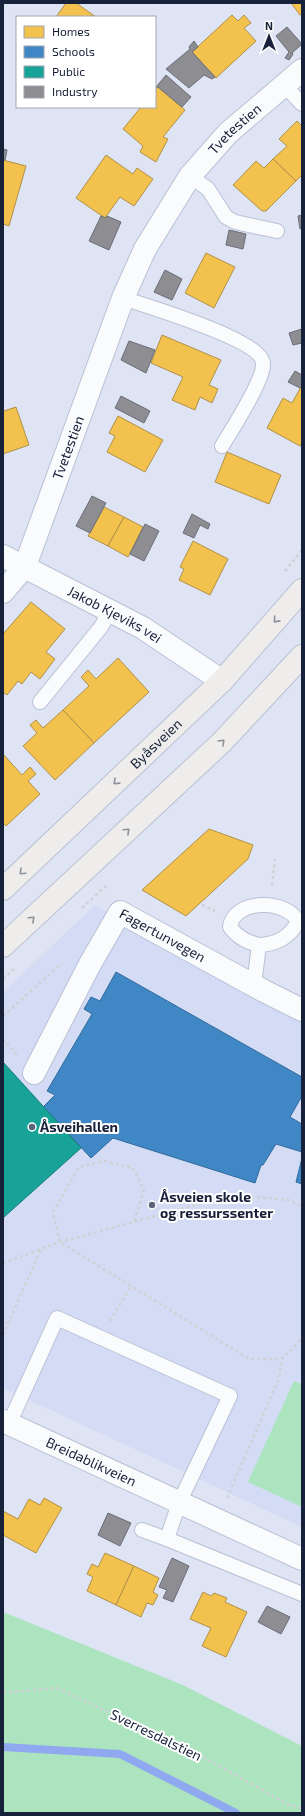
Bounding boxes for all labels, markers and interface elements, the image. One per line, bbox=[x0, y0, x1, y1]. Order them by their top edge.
legend bbox=[16, 16, 156, 108]
north arrow bbox=[249, 16, 289, 56]
text: N bbox=[265, 19, 273, 32]
text: Homes bbox=[52, 24, 90, 38]
text: Schools bbox=[52, 44, 95, 58]
text: Public bbox=[52, 64, 85, 78]
text: Industry bbox=[52, 84, 98, 98]
street label: Tvetestien bbox=[204, 100, 264, 157]
street label: Tvetestien bbox=[48, 413, 87, 482]
street label: Jakob Kjeviks vei bbox=[65, 582, 165, 646]
one-way arrow bbox=[274, 615, 281, 622]
street label: Byåsveien bbox=[126, 715, 185, 772]
one-way arrow bbox=[217, 739, 225, 747]
one-way arrow bbox=[113, 777, 121, 785]
one-way arrow bbox=[122, 828, 130, 835]
one-way arrow bbox=[19, 867, 27, 874]
street label: Fagertunvegen bbox=[117, 904, 209, 965]
one-way arrow bbox=[27, 917, 34, 924]
place label: Åsveihallen bbox=[40, 1118, 118, 1135]
marker: Åsveihallen bbox=[27, 1122, 37, 1132]
place label: Åsveien skole og ressurssenter bbox=[160, 1188, 273, 1221]
marker: Åsveien skole og ressurssenter bbox=[147, 1200, 157, 1210]
street label: Breidablikveien bbox=[43, 1433, 139, 1489]
street label: Sverresdalstien bbox=[108, 1705, 205, 1764]

